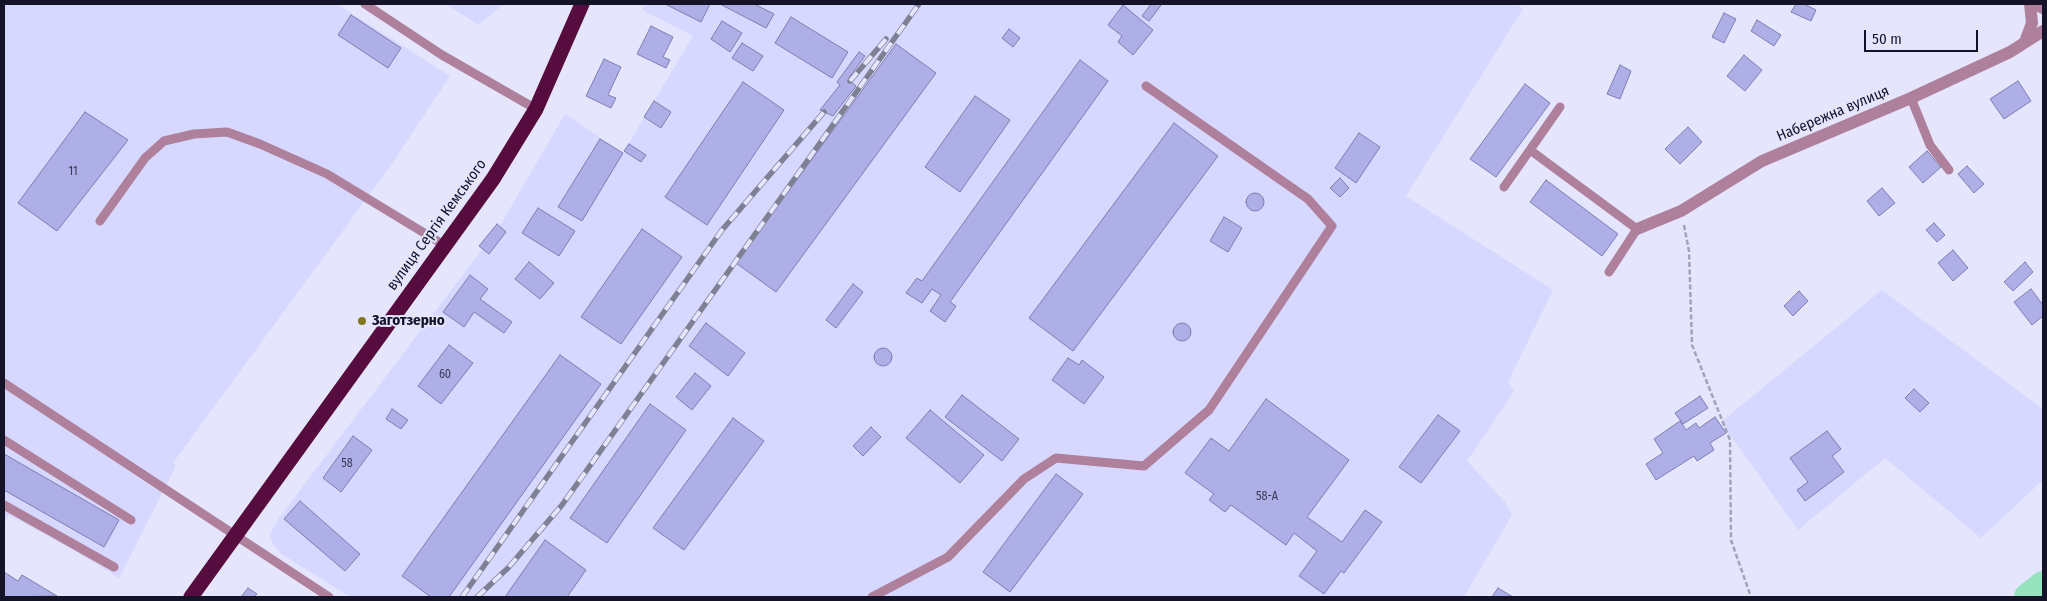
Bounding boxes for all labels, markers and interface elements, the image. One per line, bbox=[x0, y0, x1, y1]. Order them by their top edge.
scale bar bbox=[1867, 20, 1981, 52]
text: 50 m bbox=[1872, 30, 1902, 48]
street label: Набережна вулиця bbox=[1774, 82, 1892, 146]
street label: вулиця Сергія Кемського bbox=[383, 156, 491, 294]
house number: 11 bbox=[68, 165, 78, 179]
place label: Заготзерно bbox=[372, 312, 445, 330]
marker: Заготзерно bbox=[356, 315, 368, 327]
house number: 60 bbox=[439, 368, 451, 382]
house number: 58 bbox=[341, 457, 353, 471]
house number: 58-А bbox=[1256, 490, 1278, 504]

